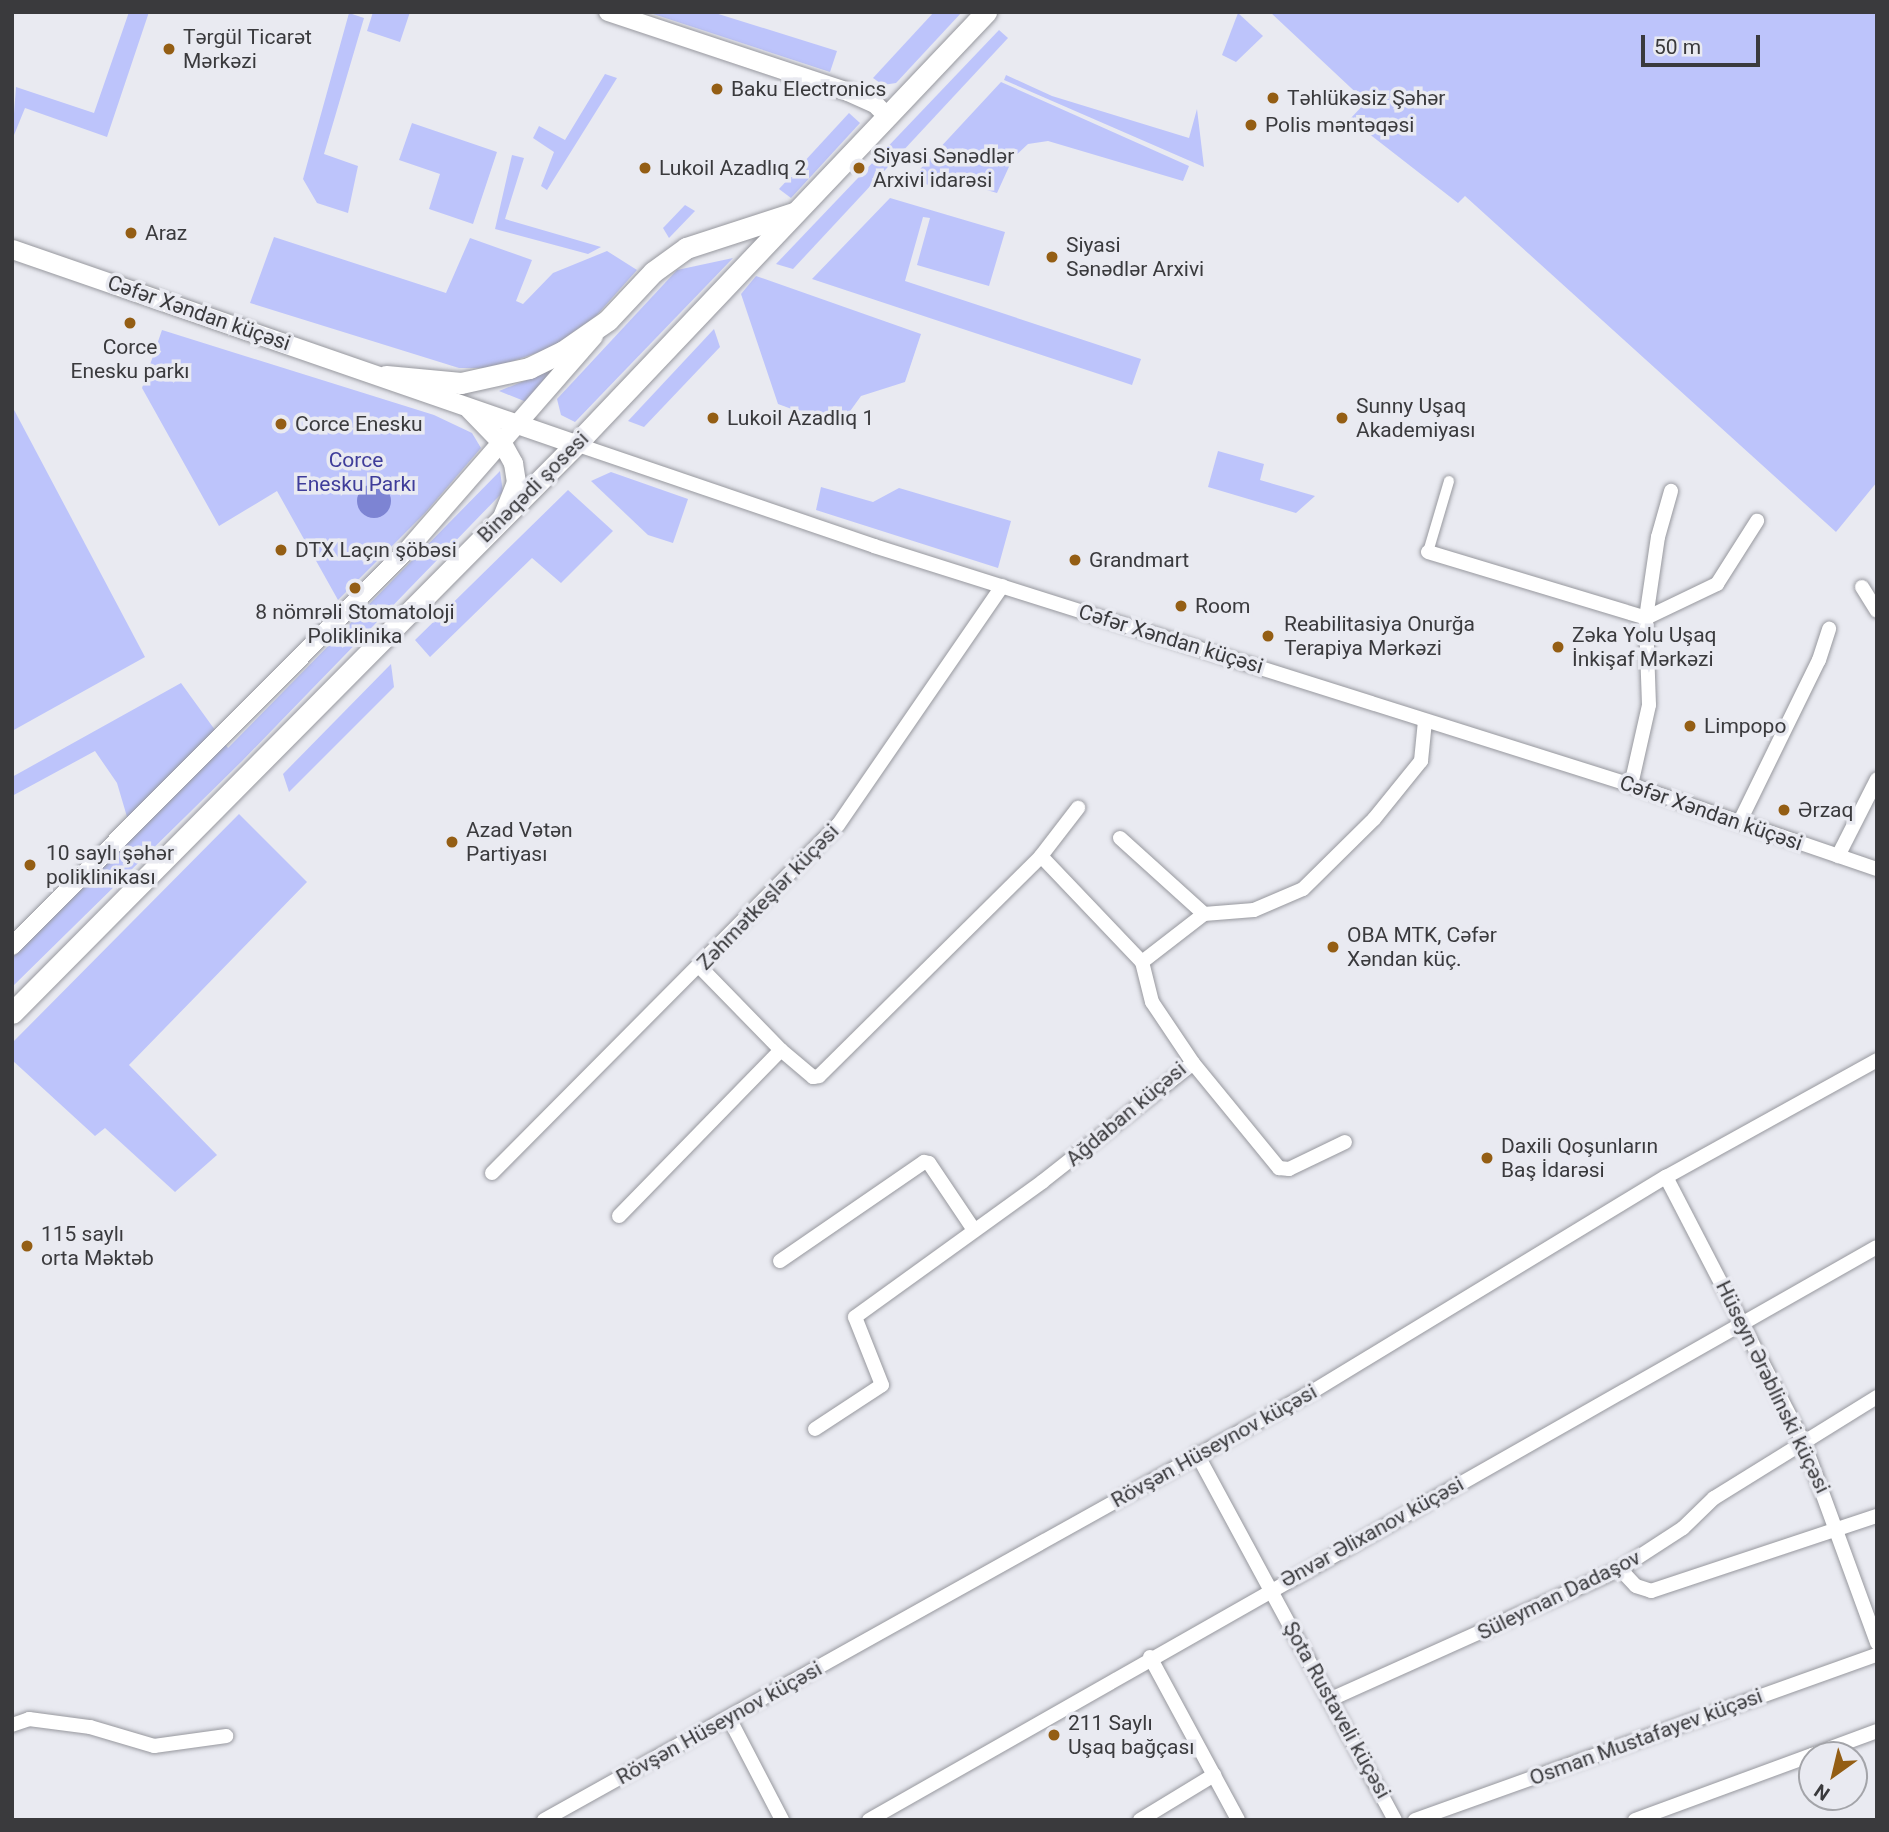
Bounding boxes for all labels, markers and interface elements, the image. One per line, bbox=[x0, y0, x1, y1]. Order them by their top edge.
scale bar bbox=[1644, 21, 1763, 65]
place label: Tərgül Ticarət Mərkəzi bbox=[183, 24, 312, 74]
text: 50 m bbox=[1654, 35, 1701, 59]
marker: Tərgül Ticarət Mərkəzi bbox=[161, 41, 177, 57]
place label: Baku Electronics bbox=[731, 76, 886, 102]
marker: Baku Electronics bbox=[709, 81, 725, 97]
place label: Təhlükəsiz Şəhər bbox=[1287, 85, 1445, 111]
marker: Təhlükəsiz Şəhər bbox=[1265, 90, 1281, 106]
place label: Polis məntəqəsi bbox=[1265, 112, 1414, 138]
marker: Polis məntəqəsi bbox=[1243, 117, 1259, 133]
place label: Siyasi Sənədlər Arxivi idarəsi bbox=[873, 143, 1014, 193]
place label: Lukoil Azadlıq 2 bbox=[659, 155, 806, 181]
marker: Lukoil Azadlıq 2 bbox=[637, 160, 653, 176]
marker: Siyasi Sənədlər Arxivi idarəsi bbox=[851, 160, 867, 176]
place label: Araz bbox=[145, 220, 187, 246]
marker: Araz bbox=[123, 225, 139, 241]
place label: Siyasi Sənədlər Arxivi bbox=[1066, 232, 1204, 282]
marker: Siyasi Sənədlər Arxivi bbox=[1044, 249, 1060, 265]
street label: Cəfər Xəndan küçəsi bbox=[104, 270, 294, 356]
marker: Corce Enesku parkı bbox=[122, 315, 138, 331]
place label: Corce Enesku parkı bbox=[70, 334, 190, 384]
place label: Sunny Uşaq Akademiyası bbox=[1356, 393, 1476, 443]
place label: Lukoil Azadlıq 1 bbox=[727, 405, 874, 431]
marker: Lukoil Azadlıq 1 bbox=[705, 410, 721, 426]
marker: Sunny Uşaq Akademiyası bbox=[1334, 410, 1350, 426]
place label: Corce Enesku bbox=[295, 411, 423, 437]
marker: Corce Enesku bbox=[273, 416, 289, 432]
street label: Binəqədi şosesi bbox=[472, 426, 594, 548]
park label: Corce Enesku Parkı bbox=[296, 447, 416, 497]
place label: DTX Laçın şöbəsi bbox=[295, 537, 457, 563]
marker: DTX Laçın şöbəsi bbox=[273, 542, 289, 558]
place label: Grandmart bbox=[1089, 547, 1189, 573]
marker: Grandmart bbox=[1067, 552, 1083, 568]
marker: 8 nömrəli Stomatoloji Poliklinika bbox=[347, 580, 363, 596]
place label: Room bbox=[1195, 593, 1250, 619]
marker: Room bbox=[1173, 598, 1189, 614]
place label: 8 nömrəli Stomatoloji Poliklinika bbox=[255, 599, 455, 649]
street label: Cəfər Xəndan küçəsi bbox=[1076, 599, 1266, 679]
place label: Reabilitasiya Onurğa Terapiya Mərkəzi bbox=[1284, 611, 1475, 661]
place label: Zəka Yolu Uşaq İnkişaf Mərkəzi bbox=[1572, 622, 1717, 672]
marker: Reabilitasiya Onurğa Terapiya Mərkəzi bbox=[1258, 626, 1278, 646]
marker: Zəka Yolu Uşaq İnkişaf Mərkəzi bbox=[1550, 639, 1566, 655]
place label: Limpopo bbox=[1704, 713, 1786, 739]
marker: Limpopo bbox=[1682, 718, 1698, 734]
street label: Cəfər Xəndan küçəsi bbox=[1616, 770, 1806, 856]
place label: Ərzaq bbox=[1798, 797, 1853, 823]
marker: Ərzaq bbox=[1776, 802, 1792, 818]
place label: Azad Vətən Partiyası bbox=[466, 817, 573, 867]
street label: Zəhmətkeşlər küçəsi bbox=[692, 819, 844, 975]
marker: Azad Vətən Partiyası bbox=[444, 834, 460, 850]
place label: 10 saylı şəhər poliklinikası bbox=[46, 840, 174, 890]
marker: 10 saylı şəhər poliklinikası bbox=[20, 855, 40, 875]
place label: OBA MTK, Cəfər Xəndan küç. bbox=[1347, 922, 1497, 972]
marker: OBA MTK, Cəfər Xəndan küç. bbox=[1325, 939, 1341, 955]
street label: Ağdaban küçəsi bbox=[1061, 1056, 1191, 1172]
place label: Daxili Qoşunların Baş İdarəsi bbox=[1501, 1133, 1658, 1183]
marker: Daxili Qoşunların Baş İdarəsi bbox=[1479, 1150, 1495, 1166]
place label: 115 saylı orta Məktəb bbox=[41, 1221, 154, 1271]
marker: 115 saylı orta Məktəb bbox=[19, 1238, 35, 1254]
street label: Hüseyn Ərəblinski küçəsi bbox=[1711, 1277, 1835, 1497]
street label: Rövşən Hüseynov küçəsi bbox=[1107, 1379, 1321, 1513]
street label: Ənvər Əlixanov küçəsi bbox=[1276, 1471, 1468, 1593]
street label: Süleyman Dadaşov bbox=[1473, 1545, 1645, 1645]
street label: Şota Rustaveli küçəsi bbox=[1278, 1617, 1396, 1803]
street label: Rövşən Hüseynov küçəsi bbox=[612, 1656, 826, 1790]
street label: Osman Mustafayev küçəsi bbox=[1526, 1683, 1766, 1791]
place label: 211 Saylı Uşaq bağçası bbox=[1068, 1710, 1194, 1760]
marker: 211 Saylı Uşaq bağçası bbox=[1046, 1727, 1062, 1743]
north arrow bbox=[1798, 1741, 1868, 1811]
text: N bbox=[1810, 1779, 1834, 1805]

